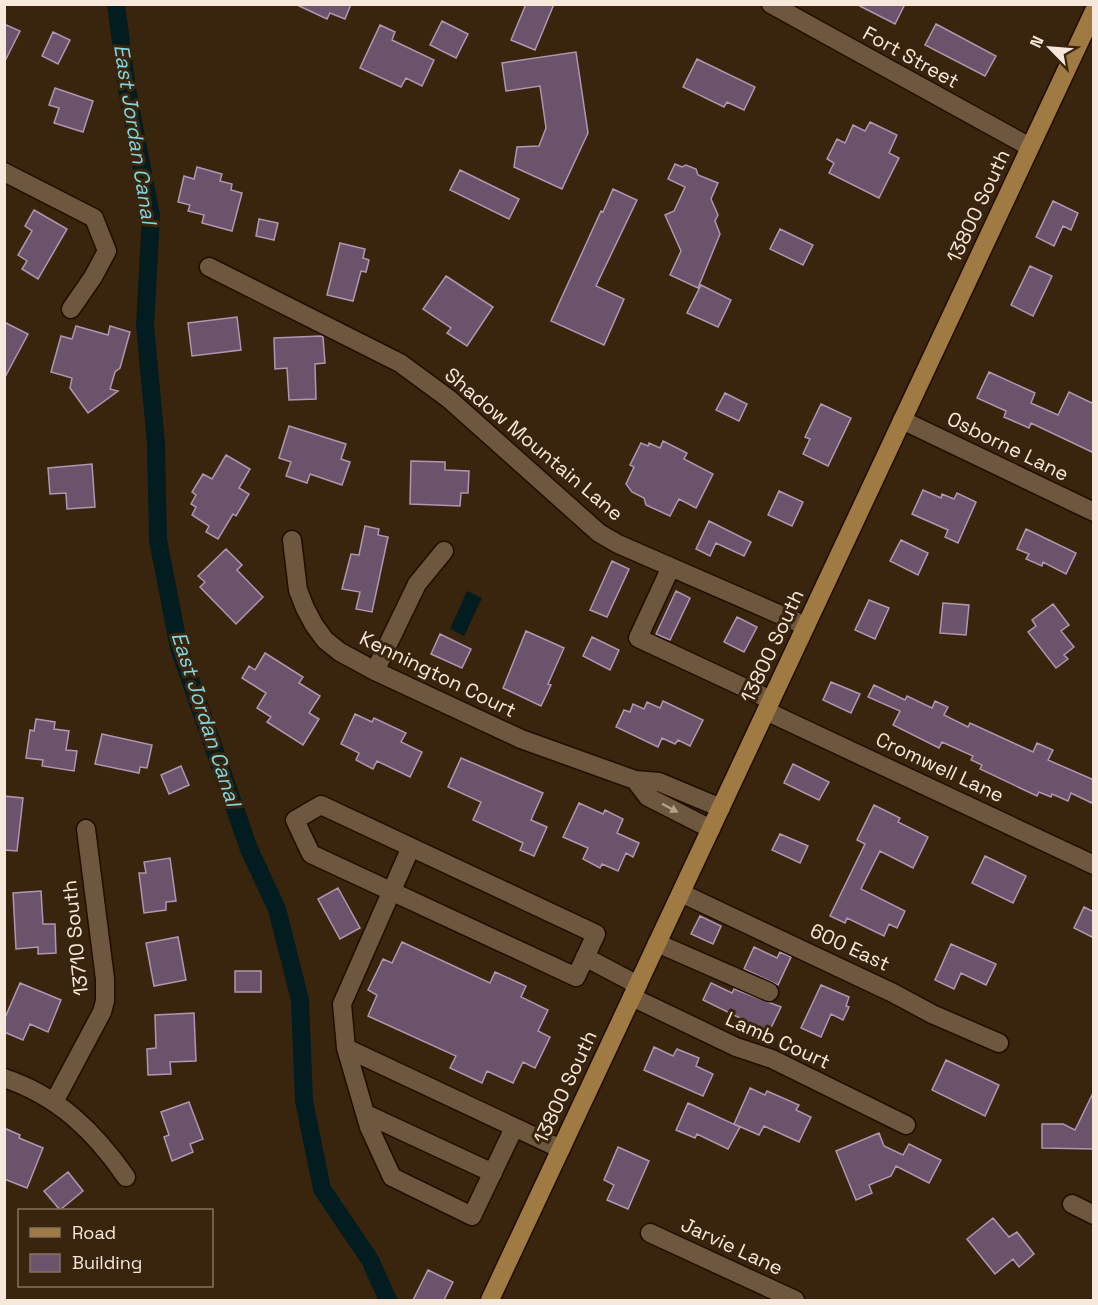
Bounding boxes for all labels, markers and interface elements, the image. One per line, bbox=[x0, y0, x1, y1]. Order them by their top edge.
north arrow bbox=[1020, 18, 1080, 78]
street label: Fort Street bbox=[858, 20, 964, 94]
text: N bbox=[1025, 33, 1049, 51]
water label: East Jordan Canal bbox=[108, 42, 163, 229]
street label: 13800 South bbox=[940, 145, 1016, 267]
street label: Shadow Mountain Lane bbox=[439, 362, 629, 526]
street label: Osborne Lane bbox=[943, 405, 1073, 487]
street label: 13800 South bbox=[734, 585, 810, 707]
street label: Kennington Court bbox=[355, 625, 521, 723]
water label: East Jordan Canal bbox=[166, 628, 248, 812]
street label: Cromwell Lane bbox=[872, 726, 1008, 808]
one-way arrow bbox=[661, 803, 679, 813]
street label: 13710 South bbox=[56, 879, 94, 997]
street label: 600 East bbox=[806, 917, 894, 977]
street label: Lamb Court bbox=[722, 1005, 834, 1075]
street label: 13800 South bbox=[527, 1026, 603, 1148]
legend bbox=[18, 1209, 213, 1287]
street label: Jarvie Lane bbox=[677, 1211, 787, 1281]
text: Road bbox=[72, 1221, 116, 1244]
text: Building bbox=[72, 1251, 142, 1274]

